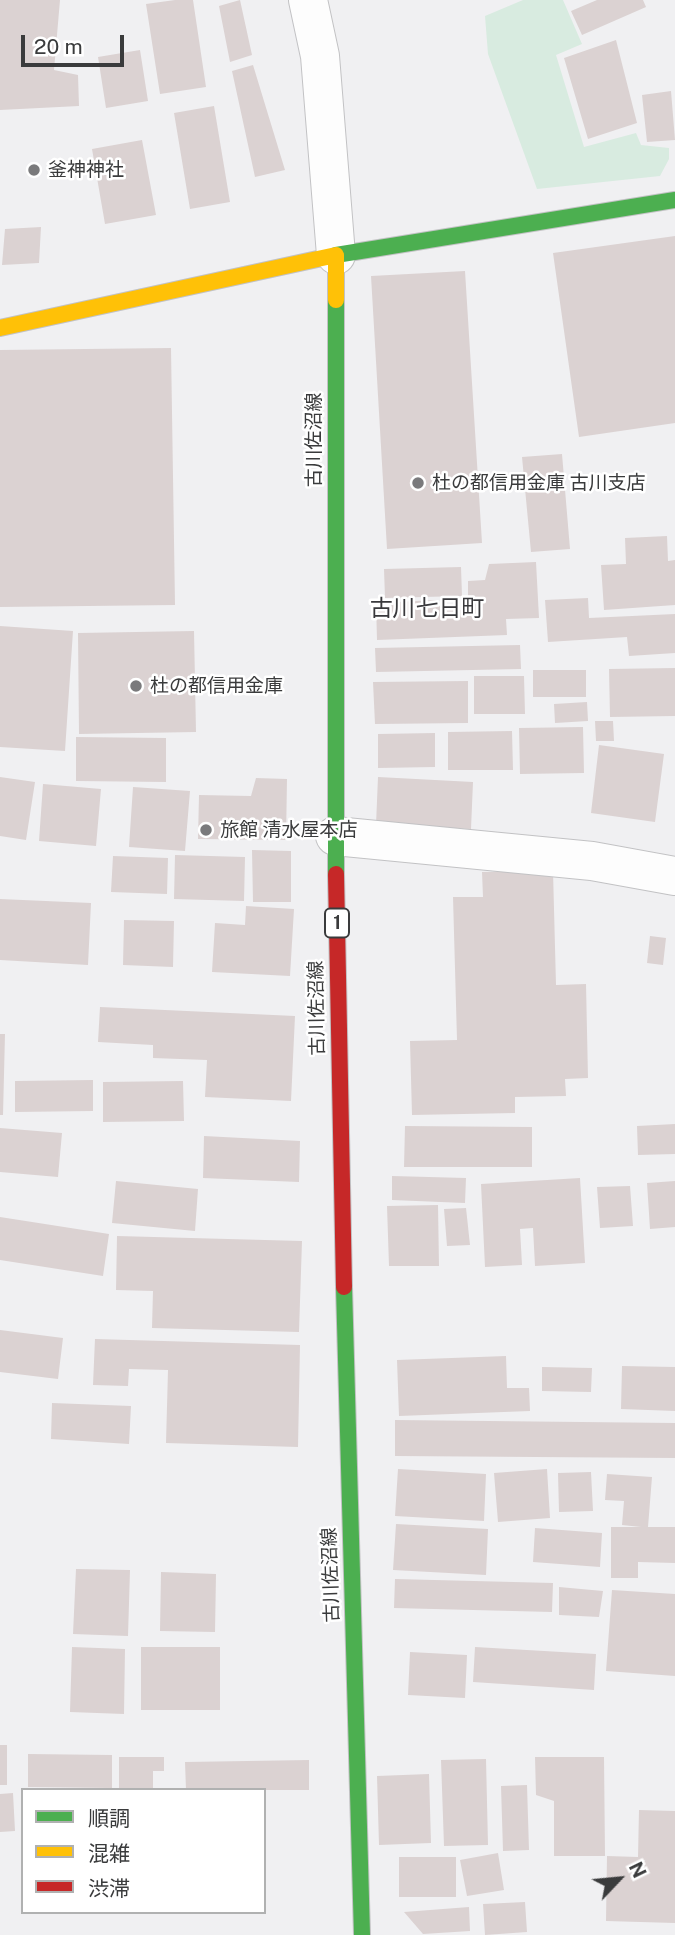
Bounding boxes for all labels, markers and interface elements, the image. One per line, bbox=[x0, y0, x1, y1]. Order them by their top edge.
scale bar bbox=[24, 21, 128, 65]
text: 20 m bbox=[34, 34, 83, 59]
place label: 釜神神社 bbox=[48, 159, 124, 181]
marker: 釜神神社 bbox=[26, 162, 42, 178]
street label: 古川佐沼線 bbox=[303, 393, 325, 487]
place label: 杜の都信用金庫 古川支店 bbox=[432, 472, 646, 494]
marker: 杜の都信用金庫 古川支店 bbox=[410, 475, 426, 491]
district label: 古川七日町 bbox=[370, 595, 484, 623]
place label: 杜の都信用金庫 bbox=[150, 675, 283, 697]
marker: 杜の都信用金庫 bbox=[128, 678, 144, 694]
place label: 旅館 清水屋本店 bbox=[220, 819, 358, 841]
marker: 旅館 清水屋本店 bbox=[198, 822, 214, 838]
road number: 1 bbox=[325, 908, 349, 938]
street label: 古川佐沼線 bbox=[305, 960, 329, 1056]
street label: 古川佐沼線 bbox=[318, 1527, 344, 1623]
legend bbox=[21, 1788, 266, 1914]
text: 順調 bbox=[88, 1806, 130, 1831]
text: 混雑 bbox=[88, 1841, 130, 1866]
north arrow bbox=[584, 1844, 654, 1914]
text: N bbox=[625, 1858, 651, 1881]
text: 渋滞 bbox=[88, 1876, 130, 1901]

